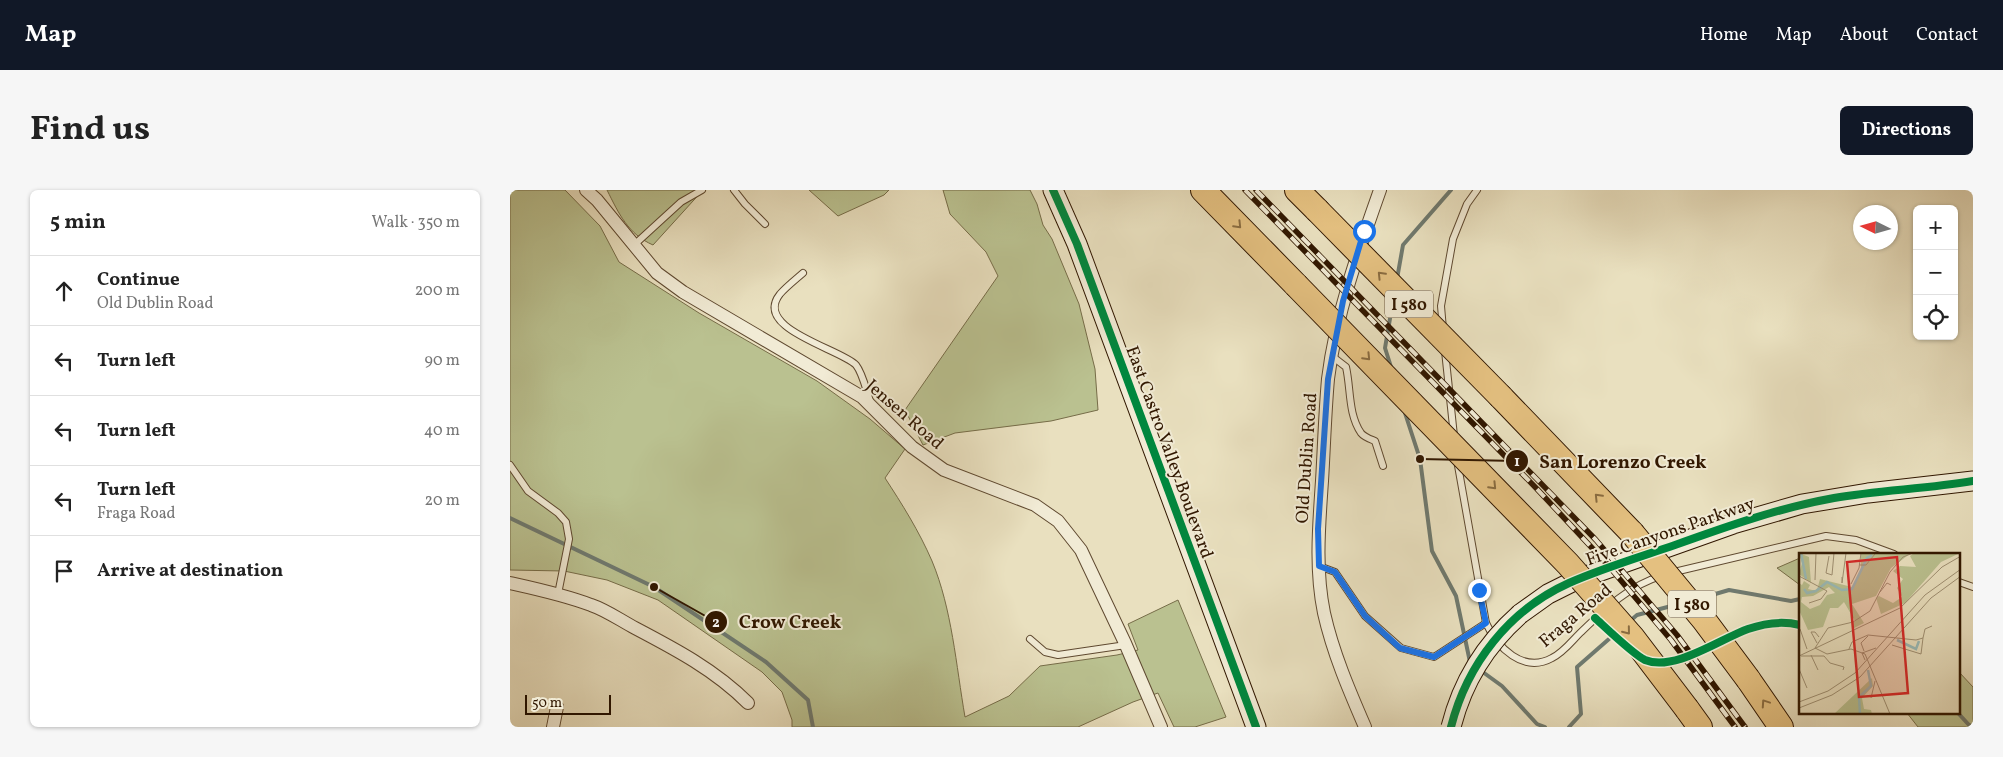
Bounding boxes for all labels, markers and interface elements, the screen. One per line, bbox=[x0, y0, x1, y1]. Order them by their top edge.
text: Map bbox=[25, 18, 76, 52]
text: Home bbox=[1700, 23, 1748, 48]
text: Map bbox=[1776, 23, 1812, 48]
text: About bbox=[1840, 23, 1888, 48]
text: Contact bbox=[1916, 23, 1978, 48]
text: Find us bbox=[30, 106, 150, 154]
button: Directions bbox=[1840, 106, 1973, 155]
north arrow bbox=[1853, 205, 1898, 250]
map controls bbox=[1913, 205, 1958, 340]
button: + bbox=[1913, 205, 1958, 250]
text: 5 min bbox=[50, 208, 106, 237]
text: Walk · 350 m bbox=[372, 212, 460, 234]
one-way arrow bbox=[1232, 219, 1241, 228]
route start bbox=[1353, 220, 1376, 243]
button: − bbox=[1913, 250, 1958, 295]
text: Continue bbox=[97, 267, 180, 293]
one-way arrow bbox=[1378, 272, 1387, 281]
icon: ahead bbox=[50, 277, 78, 305]
text: 200 m bbox=[415, 280, 460, 302]
road number: I 580 bbox=[1385, 290, 1433, 318]
text: Old Dublin Road bbox=[97, 293, 213, 315]
button: locate bbox=[1913, 295, 1958, 340]
street label: East Castro Valley Boulevard bbox=[1118, 343, 1219, 562]
icon: left bbox=[50, 347, 78, 375]
text: Turn left bbox=[97, 348, 176, 374]
text: 90 m bbox=[424, 350, 460, 372]
one-way arrow bbox=[1361, 351, 1370, 360]
street label: Jensen Road bbox=[859, 374, 949, 456]
street label: Old Dublin Road bbox=[1290, 392, 1325, 524]
icon: left bbox=[50, 417, 78, 445]
text: Turn left bbox=[97, 418, 176, 444]
text: 40 m bbox=[424, 420, 460, 442]
callout: San Lorenzo Creek bbox=[1504, 444, 1716, 478]
text: San Lorenzo Creek bbox=[1539, 450, 1707, 476]
text: 1 bbox=[1514, 452, 1520, 473]
text: Turn left bbox=[97, 477, 176, 503]
one-way arrow bbox=[1487, 480, 1496, 489]
icon: left bbox=[50, 487, 78, 515]
text: 20 m bbox=[425, 490, 460, 512]
street label: Five Canyons Parkway bbox=[1583, 492, 1759, 573]
one-way arrow bbox=[1595, 494, 1604, 503]
text: Fraga Road bbox=[97, 503, 176, 525]
inset map bbox=[1799, 553, 1960, 714]
icon: arrive bbox=[50, 557, 78, 585]
text: Arrive at destination bbox=[97, 558, 283, 584]
street label: Fraga Road bbox=[1534, 578, 1618, 654]
route end bbox=[1468, 579, 1491, 602]
road number: I 580 bbox=[1668, 590, 1716, 618]
callout: Crow Creek bbox=[704, 605, 851, 639]
text: Crow Creek bbox=[739, 610, 842, 636]
text: 2 bbox=[712, 613, 720, 634]
one-way arrow bbox=[1621, 625, 1629, 634]
scale bar bbox=[525, 692, 611, 715]
text: 50 m bbox=[532, 694, 562, 713]
one-way arrow bbox=[1762, 699, 1771, 709]

